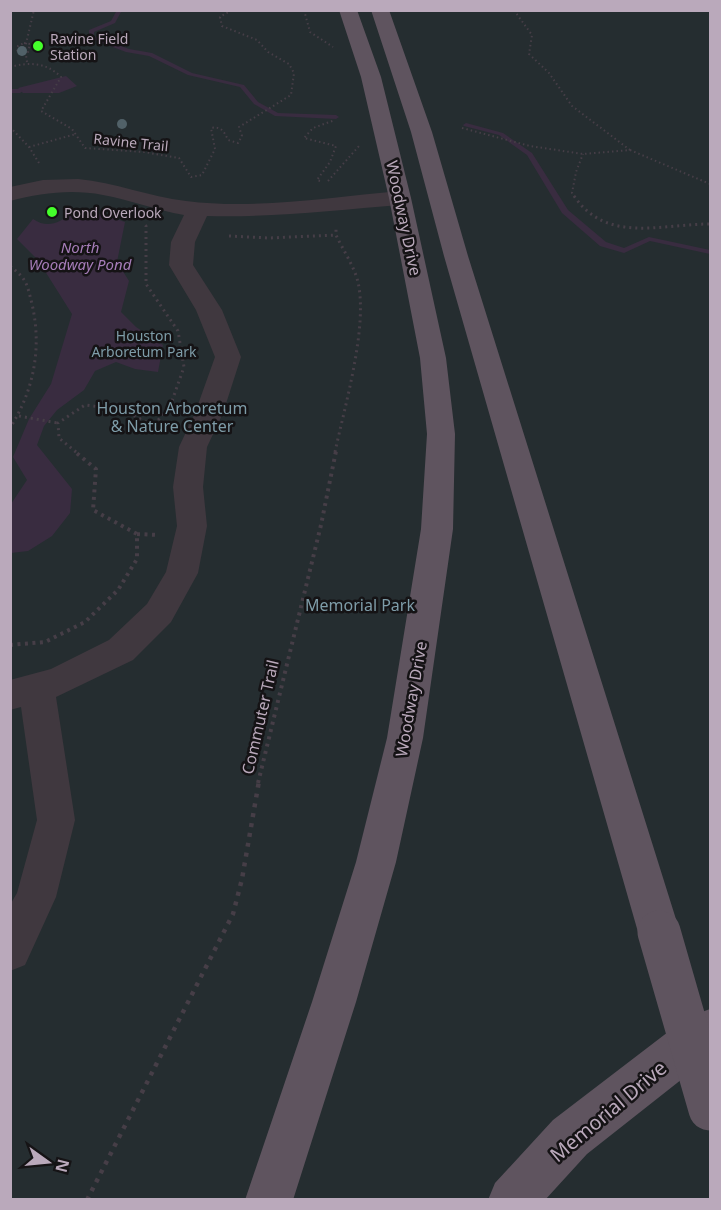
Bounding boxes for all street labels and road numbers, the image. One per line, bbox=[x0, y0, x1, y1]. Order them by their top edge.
street label: Ravine Trail bbox=[93, 129, 169, 155]
street label: Woodway Drive bbox=[381, 158, 427, 278]
street label: Woodway Drive bbox=[390, 639, 432, 759]
street label: Commuter Trail bbox=[236, 658, 284, 776]
street label: Memorial Drive bbox=[544, 1054, 672, 1168]

